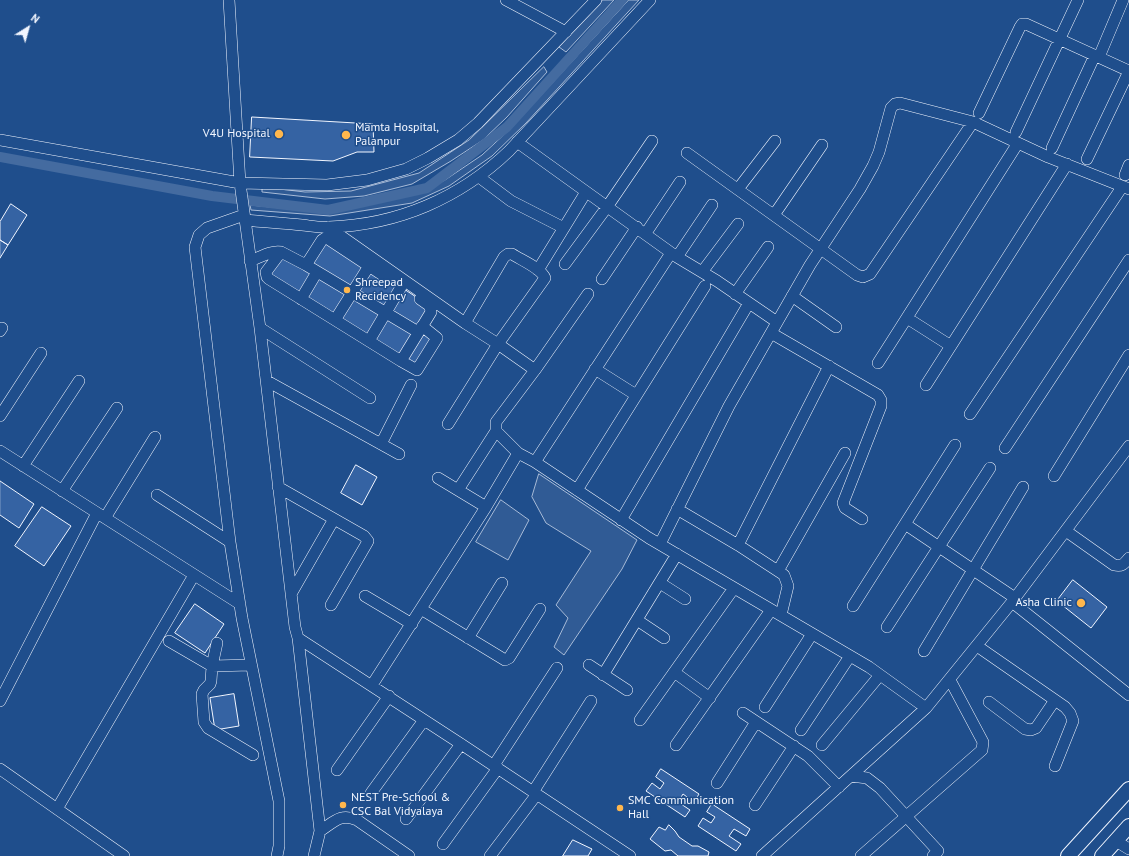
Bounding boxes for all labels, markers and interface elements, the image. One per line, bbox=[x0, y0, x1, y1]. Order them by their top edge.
north arrow bbox=[8, 8, 48, 48]
text: N bbox=[28, 11, 42, 26]
place label: Mamta Hospital, Palanpur bbox=[355, 121, 439, 149]
place label: V4U Hospital bbox=[203, 127, 270, 141]
marker: V4U Hospital bbox=[273, 128, 285, 140]
marker: Mamta Hospital, Palanpur bbox=[340, 129, 352, 141]
place label: Shreepad Recidency bbox=[355, 276, 406, 304]
marker: Shreepad Recidency bbox=[342, 285, 352, 295]
place label: Asha Clinic bbox=[1015, 596, 1072, 610]
marker: Asha Clinic bbox=[1075, 597, 1087, 609]
place label: NEST Pre-School & CSC Bal Vidyalaya bbox=[351, 791, 450, 819]
place label: SMC Communication Hall bbox=[628, 794, 734, 822]
marker: NEST Pre-School & CSC Bal Vidyalaya bbox=[338, 800, 348, 810]
marker: SMC Communication Hall bbox=[615, 803, 625, 813]

